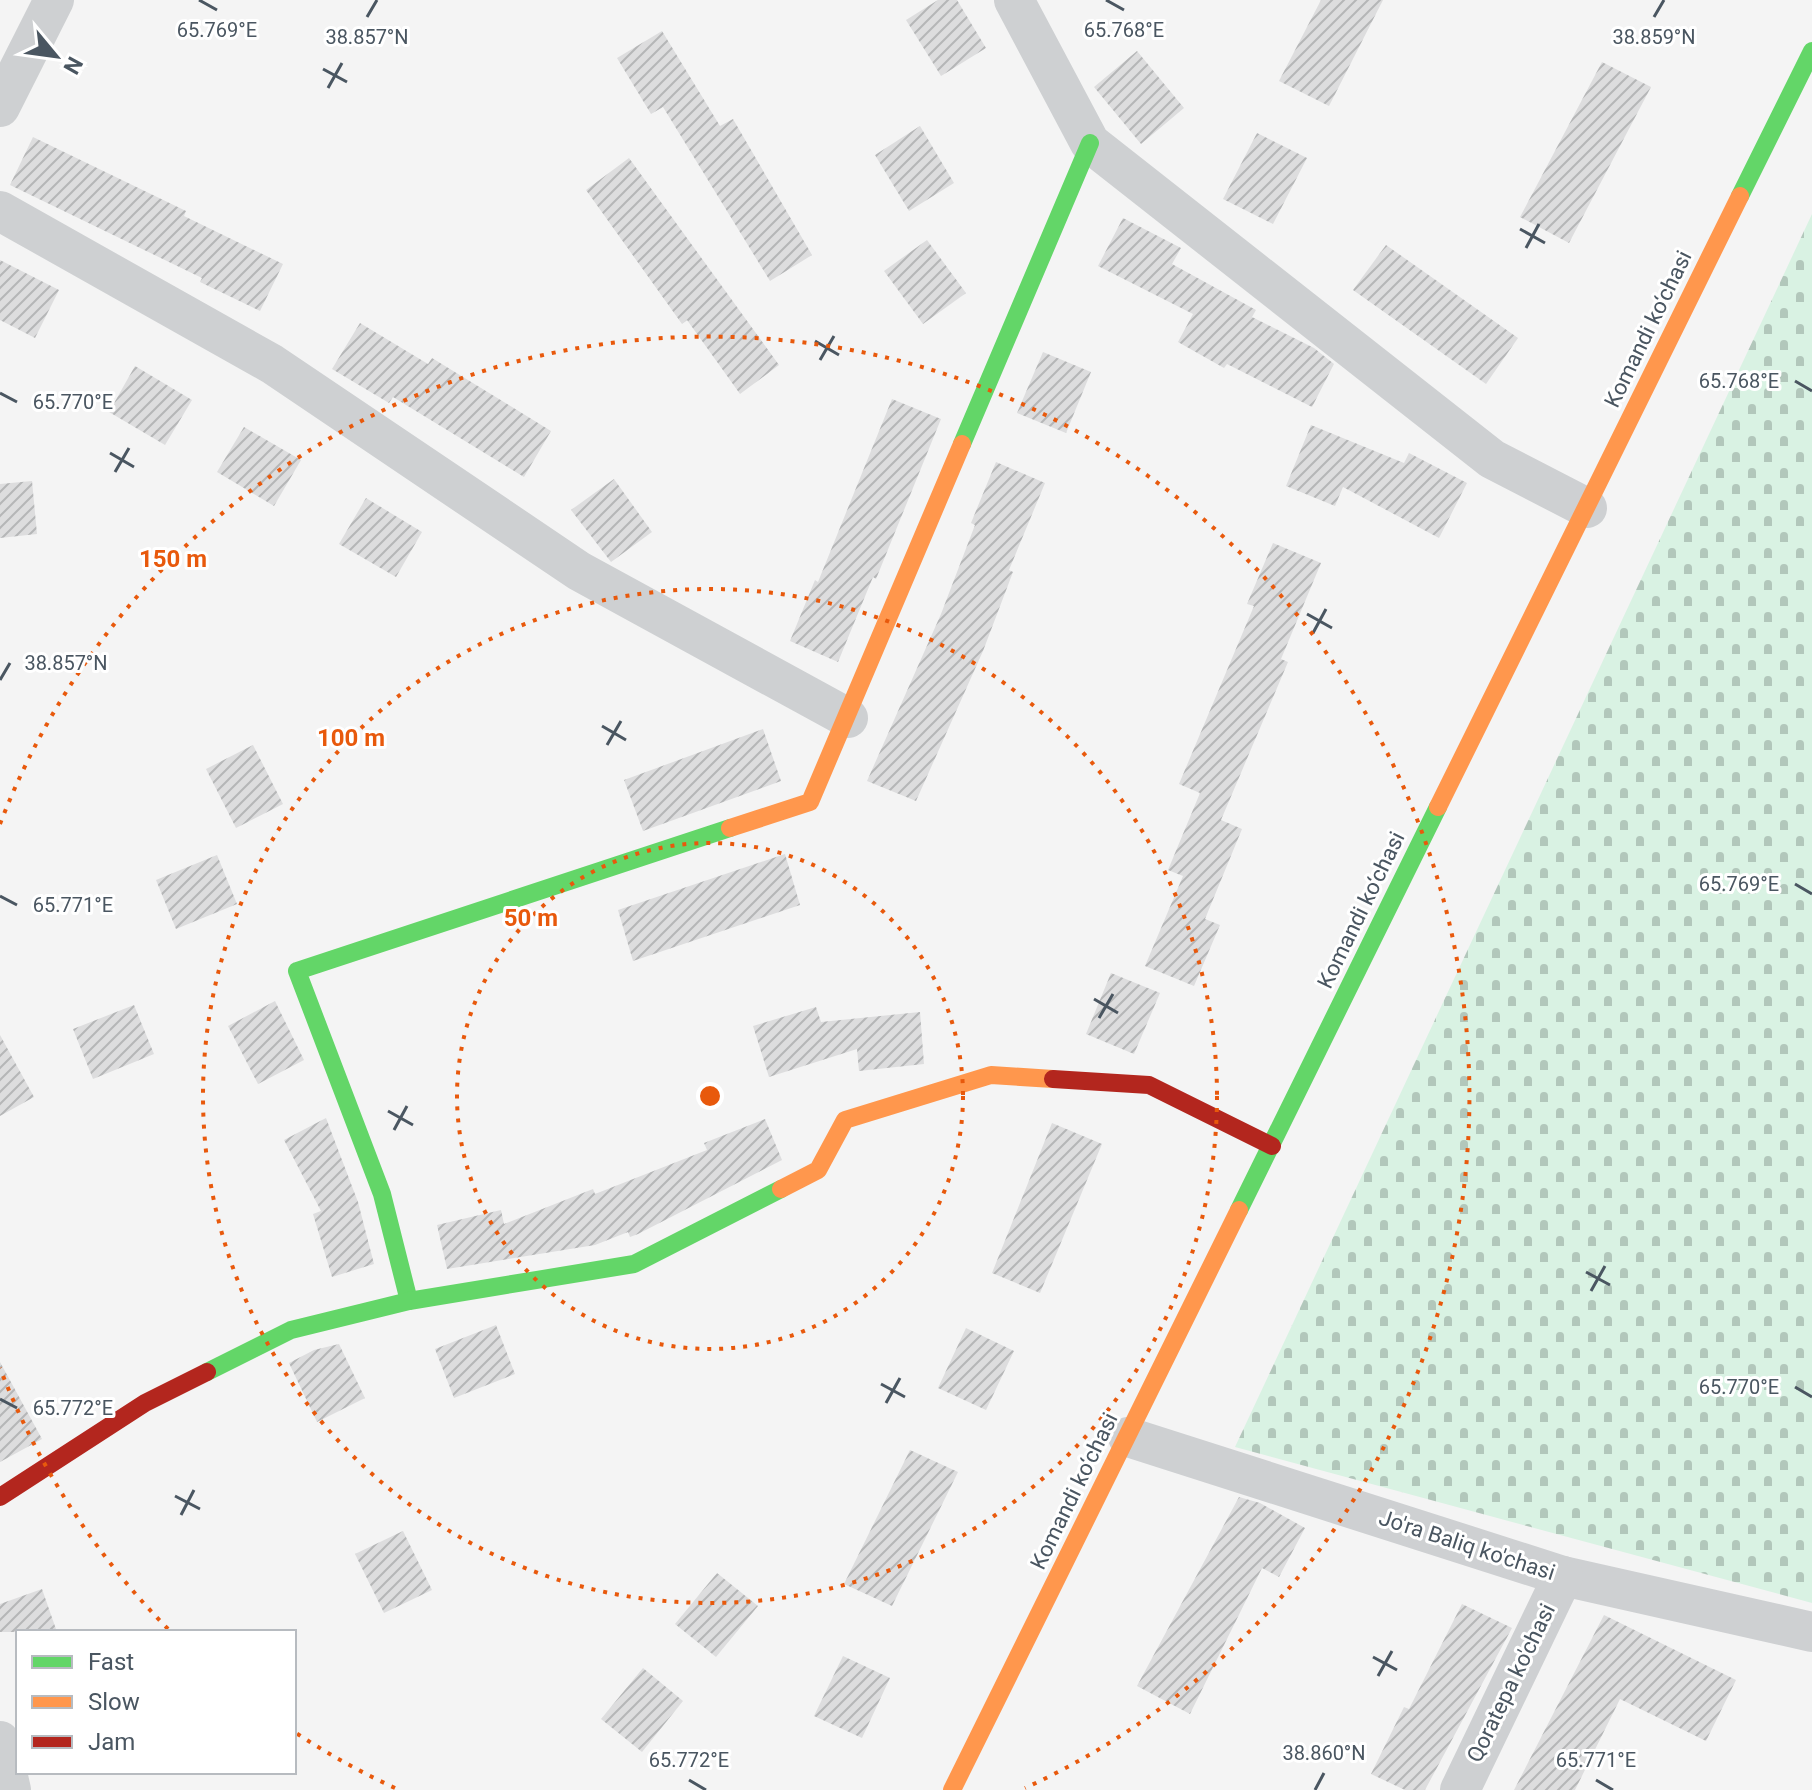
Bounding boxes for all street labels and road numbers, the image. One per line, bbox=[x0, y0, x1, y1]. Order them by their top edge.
street label: Komandi ko‘chasi bbox=[1599, 247, 1697, 411]
street label: Komandi ko‘chasi bbox=[1312, 828, 1410, 992]
street label: Komandi ko‘chasi bbox=[1025, 1409, 1123, 1573]
street label: Jo'ra Baliq ko'chasi bbox=[1376, 1505, 1558, 1585]
street label: Qoratepa ko'chasi bbox=[1462, 1600, 1560, 1766]

